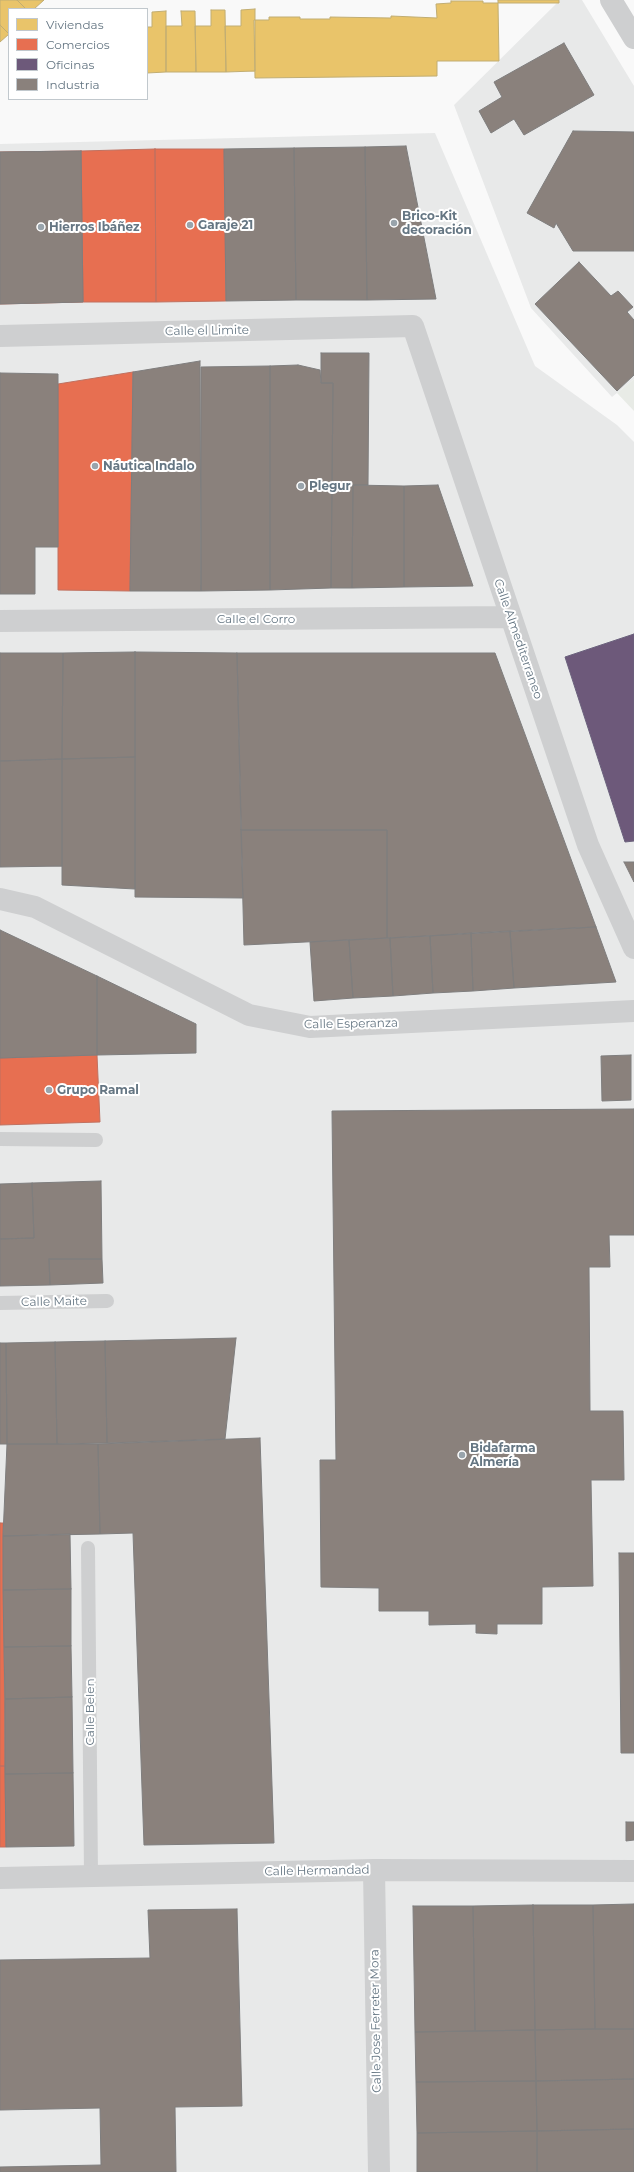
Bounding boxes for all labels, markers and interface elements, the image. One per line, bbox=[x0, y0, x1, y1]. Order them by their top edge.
legend bbox=[8, 8, 148, 100]
text: Viviendas bbox=[46, 17, 104, 32]
text: Comercios bbox=[46, 37, 110, 52]
text: Oficinas bbox=[46, 57, 94, 72]
text: Industria bbox=[46, 77, 100, 92]
place label: Brico-Kit decoración bbox=[402, 209, 472, 237]
place label: Garaje 21 bbox=[198, 218, 253, 232]
marker: Brico-Kit decoración bbox=[389, 218, 399, 228]
place label: Hierros Ibáñez bbox=[49, 220, 140, 234]
marker: Garaje 21 bbox=[185, 220, 195, 230]
marker: Hierros Ibáñez bbox=[36, 222, 46, 232]
street label: Calle el Limite bbox=[165, 323, 249, 339]
place label: Náutica Indalo bbox=[103, 459, 195, 473]
marker: Náutica Indalo bbox=[90, 461, 100, 471]
place label: Plegur bbox=[309, 479, 351, 493]
marker: Plegur bbox=[296, 481, 306, 491]
street label: Calle Almediterraneo bbox=[491, 577, 545, 701]
street label: Calle el Corro bbox=[217, 612, 295, 626]
street label: Calle Esperanza bbox=[304, 1016, 398, 1032]
place label: Grupo Ramal bbox=[57, 1083, 139, 1097]
marker: Grupo Ramal bbox=[44, 1085, 54, 1095]
street label: Calle Maite bbox=[21, 1294, 87, 1310]
place label: Bidafarma Almería bbox=[470, 1441, 536, 1469]
marker: Bidafarma Almería bbox=[457, 1450, 467, 1460]
street label: Calle Belen bbox=[83, 1678, 97, 1746]
street label: Calle Hermandad bbox=[264, 1863, 370, 1879]
street label: Calle Jose Ferreter Mora bbox=[368, 1949, 384, 2093]

